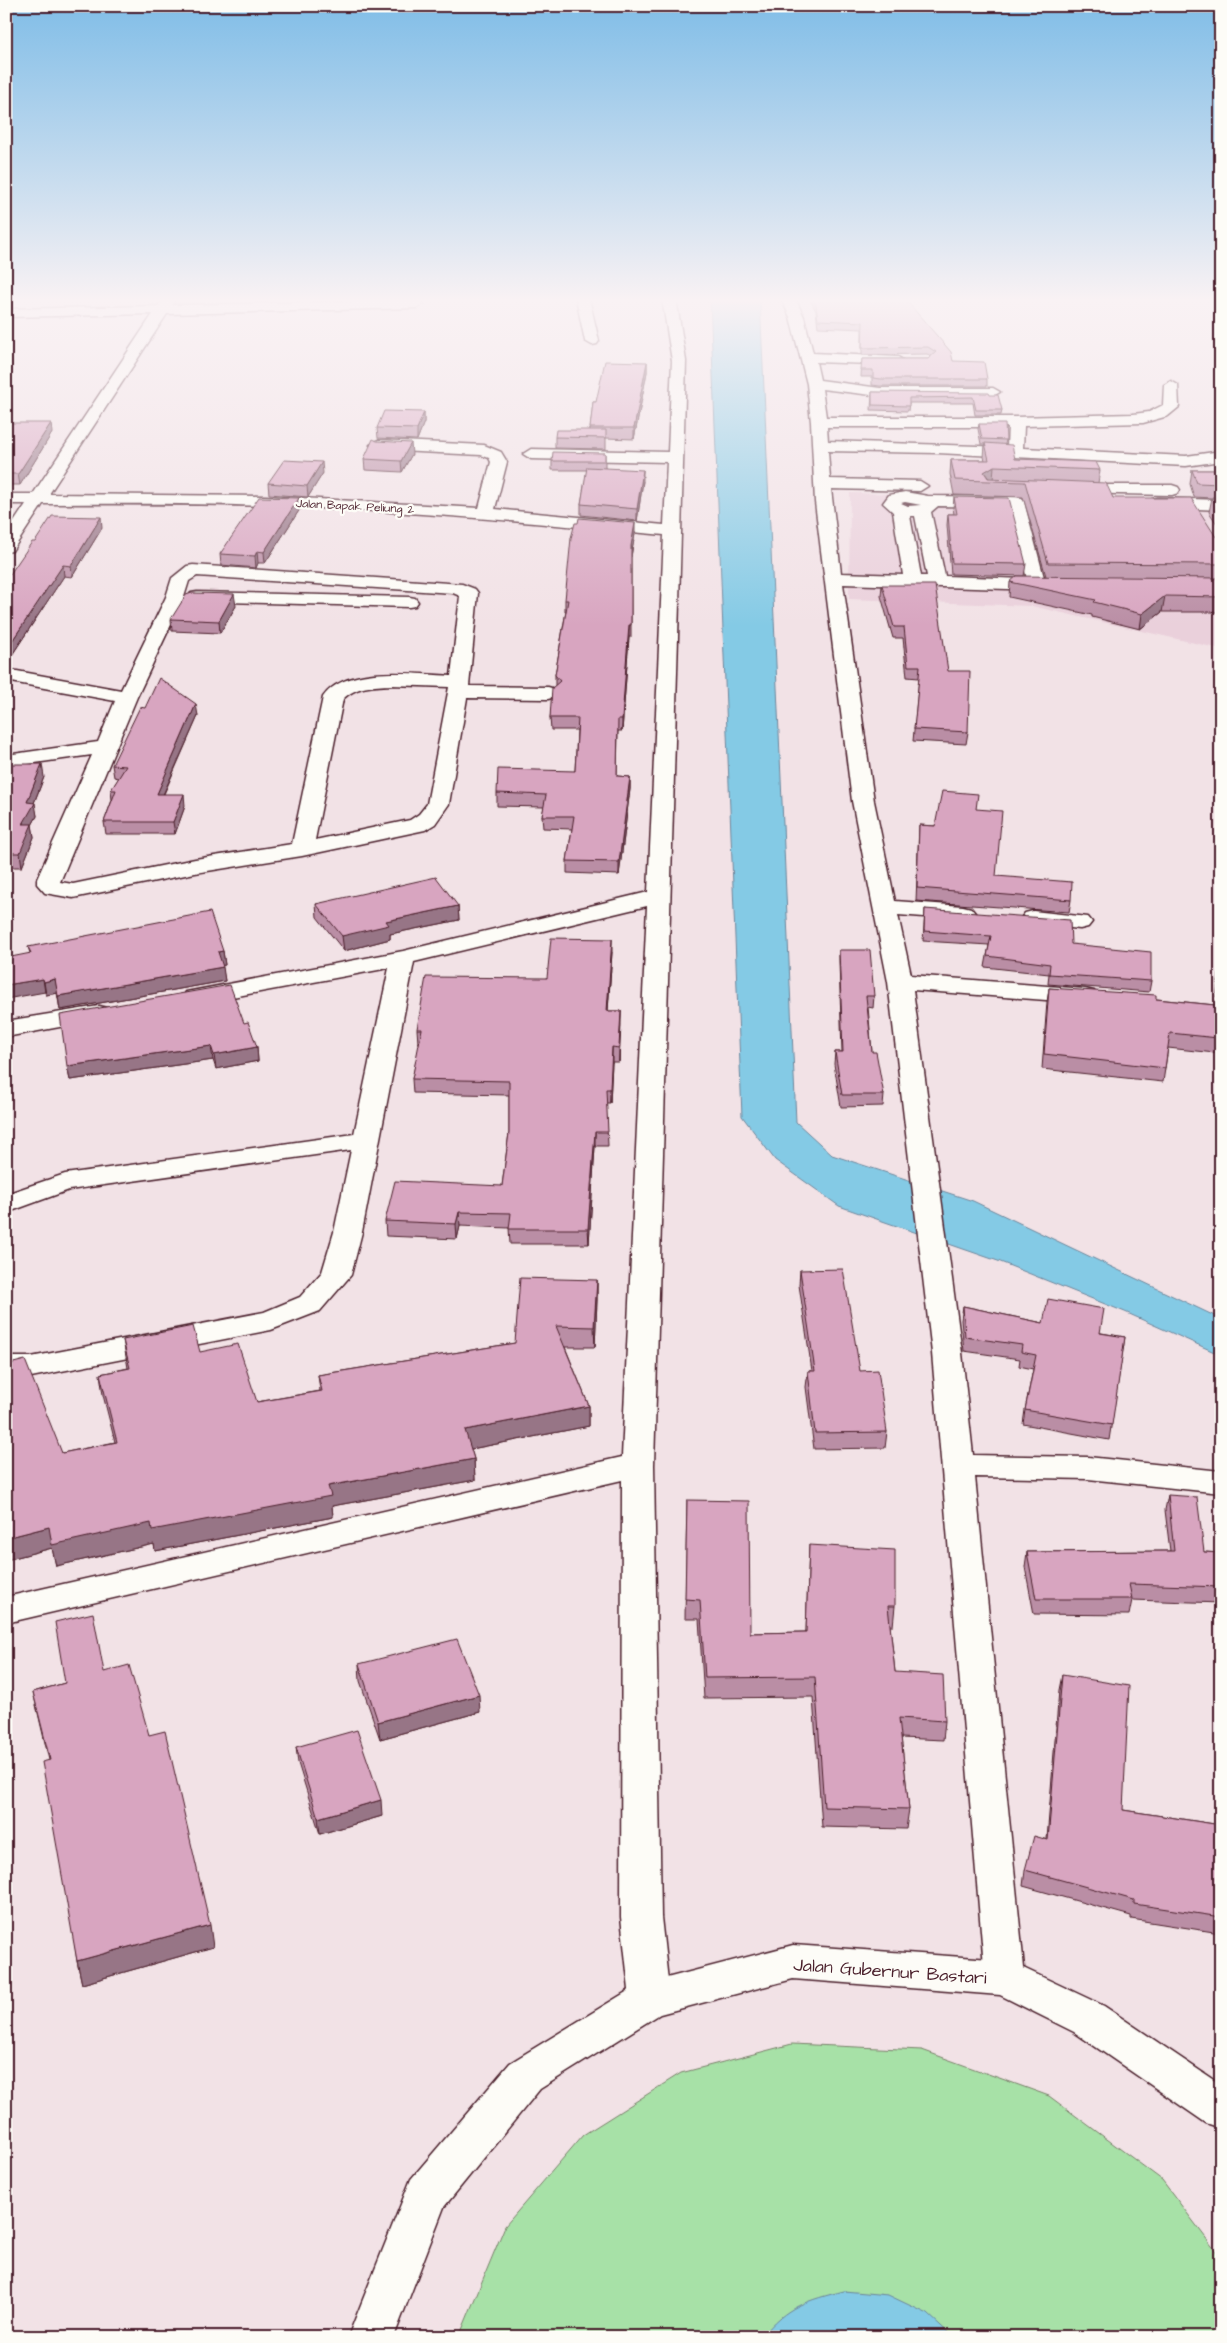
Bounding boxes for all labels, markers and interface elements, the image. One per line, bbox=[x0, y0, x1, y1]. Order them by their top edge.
street label: Jalan Bapak Peliung 2 bbox=[295, 495, 415, 519]
street label: Jalan Gubernur Bastari bbox=[793, 1952, 988, 1991]

